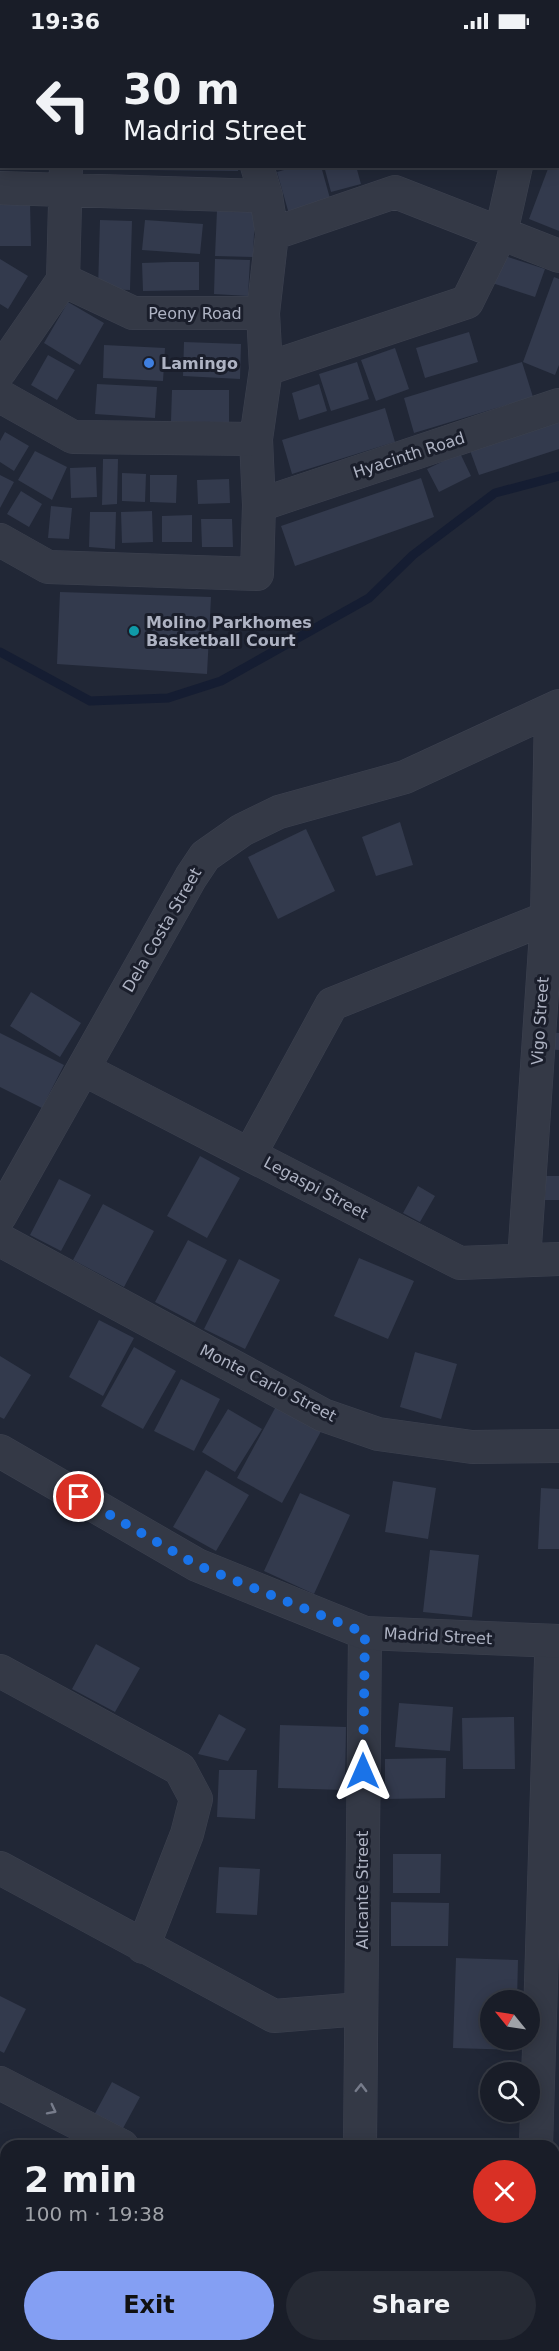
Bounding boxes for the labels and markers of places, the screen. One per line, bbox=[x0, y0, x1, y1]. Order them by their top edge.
place label: Lamingo bbox=[161, 354, 238, 373]
marker: Lamingo bbox=[142, 356, 156, 370]
place label: Molino Parkhomes Basketball Court bbox=[146, 613, 312, 650]
marker: Molino Parkhomes Basketball Court bbox=[127, 624, 141, 638]
pin bbox=[53, 1471, 104, 1522]

